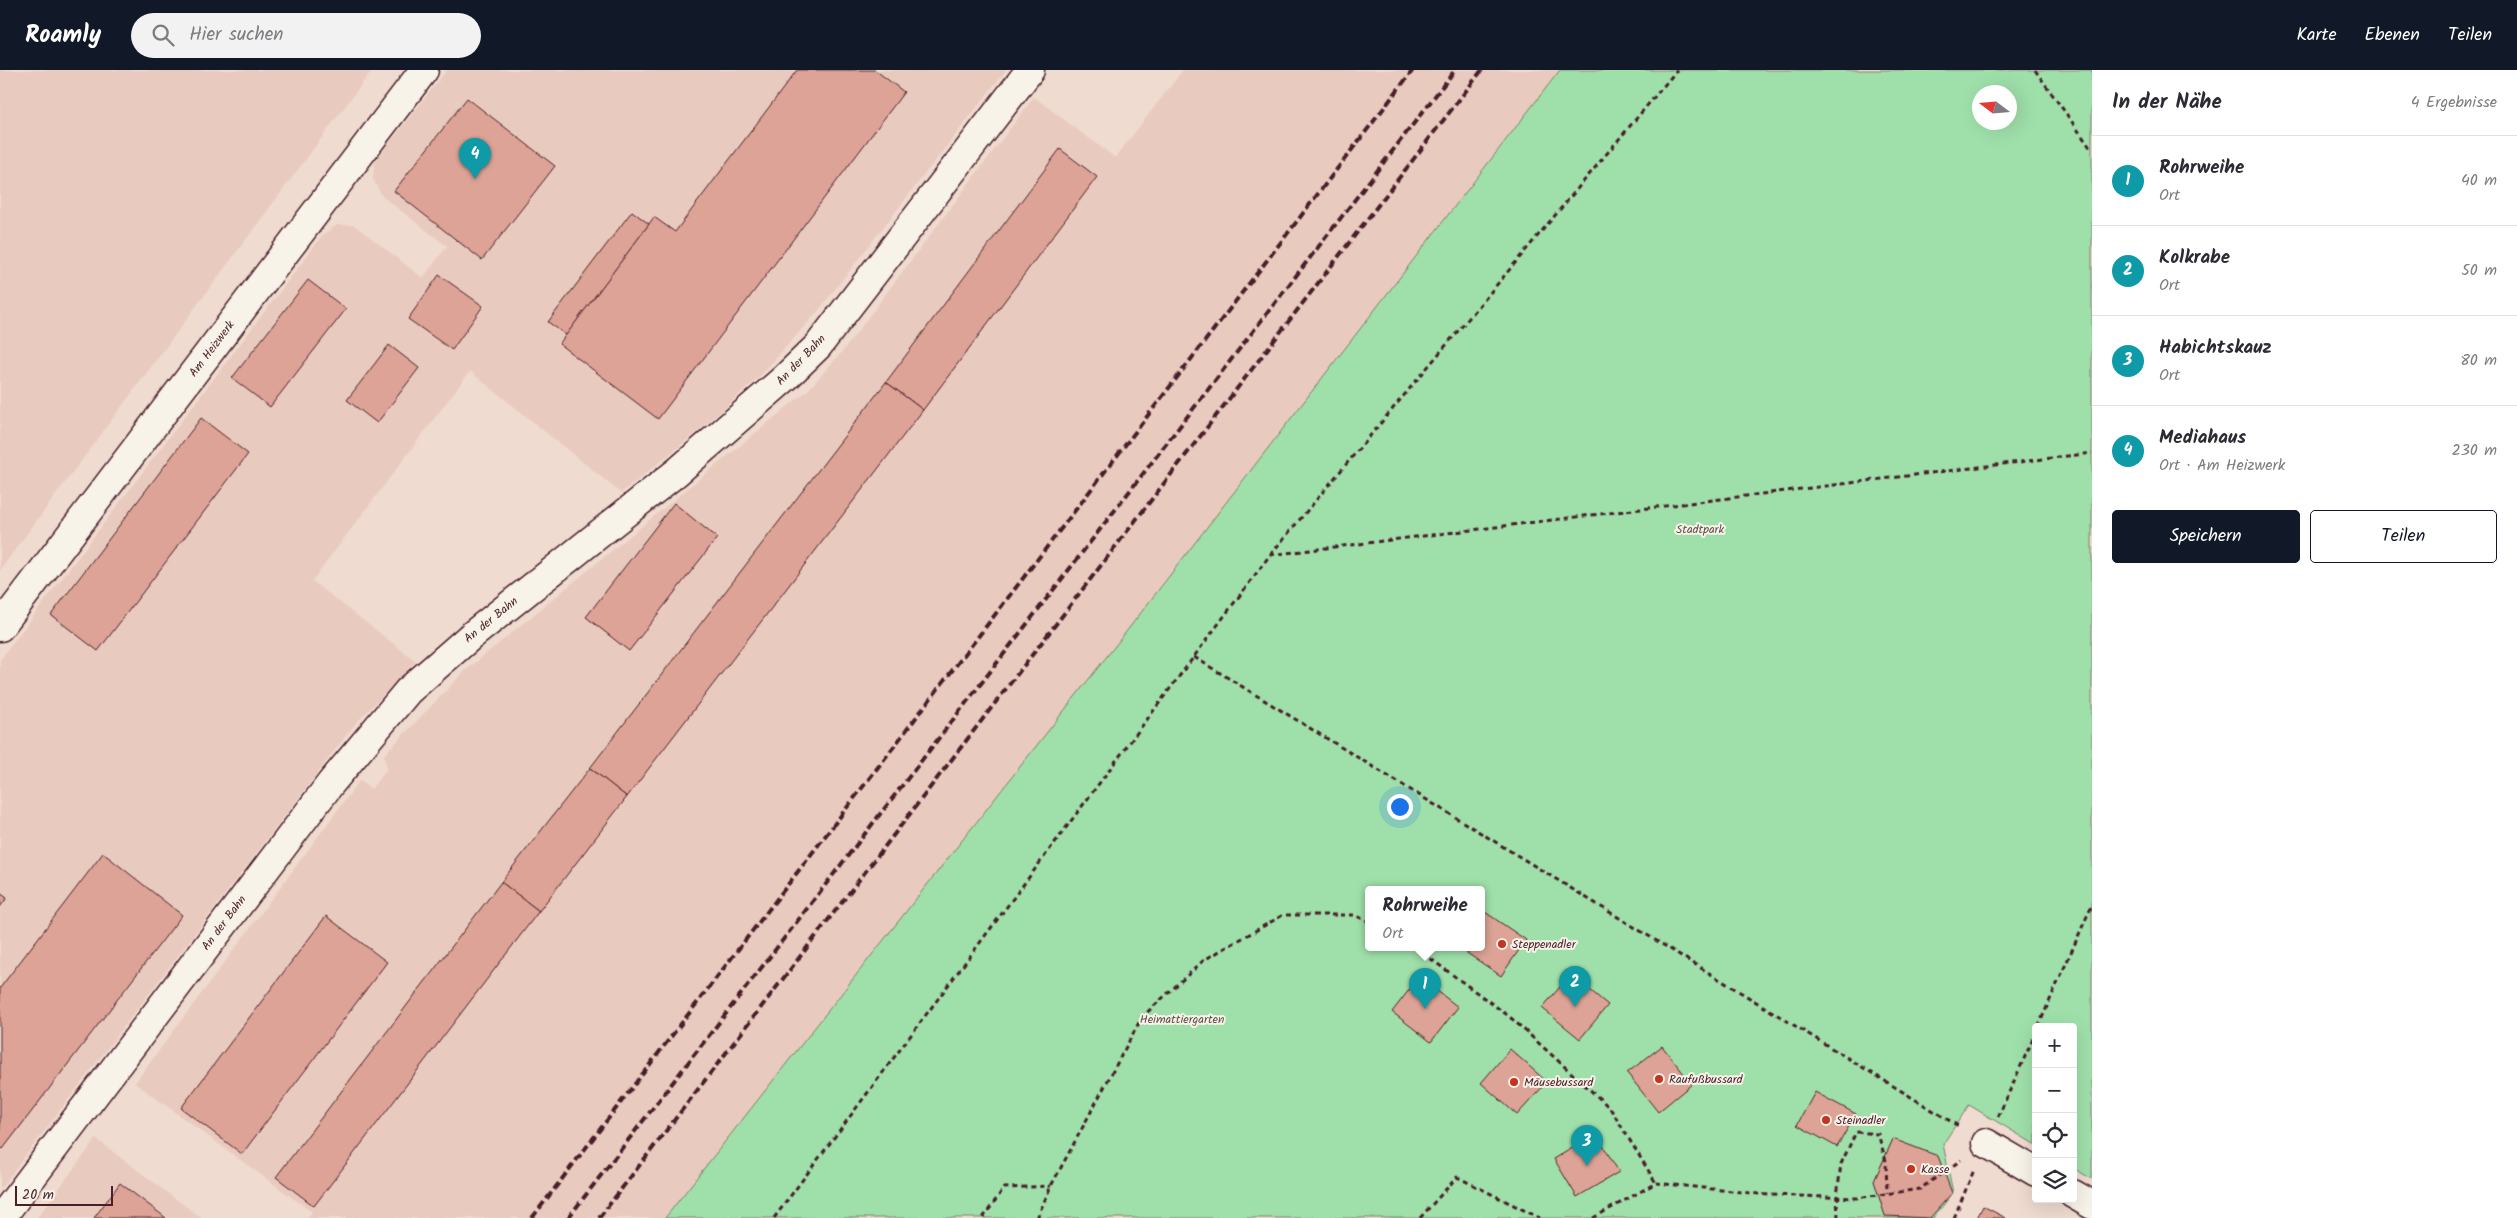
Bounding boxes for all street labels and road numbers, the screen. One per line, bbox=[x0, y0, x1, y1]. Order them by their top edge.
street label: Am Heizwerk bbox=[184, 317, 240, 381]
street label: An der Bahn bbox=[772, 330, 830, 390]
street label: An der Bahn bbox=[460, 592, 522, 648]
street label: An der Bahn bbox=[197, 891, 251, 955]

